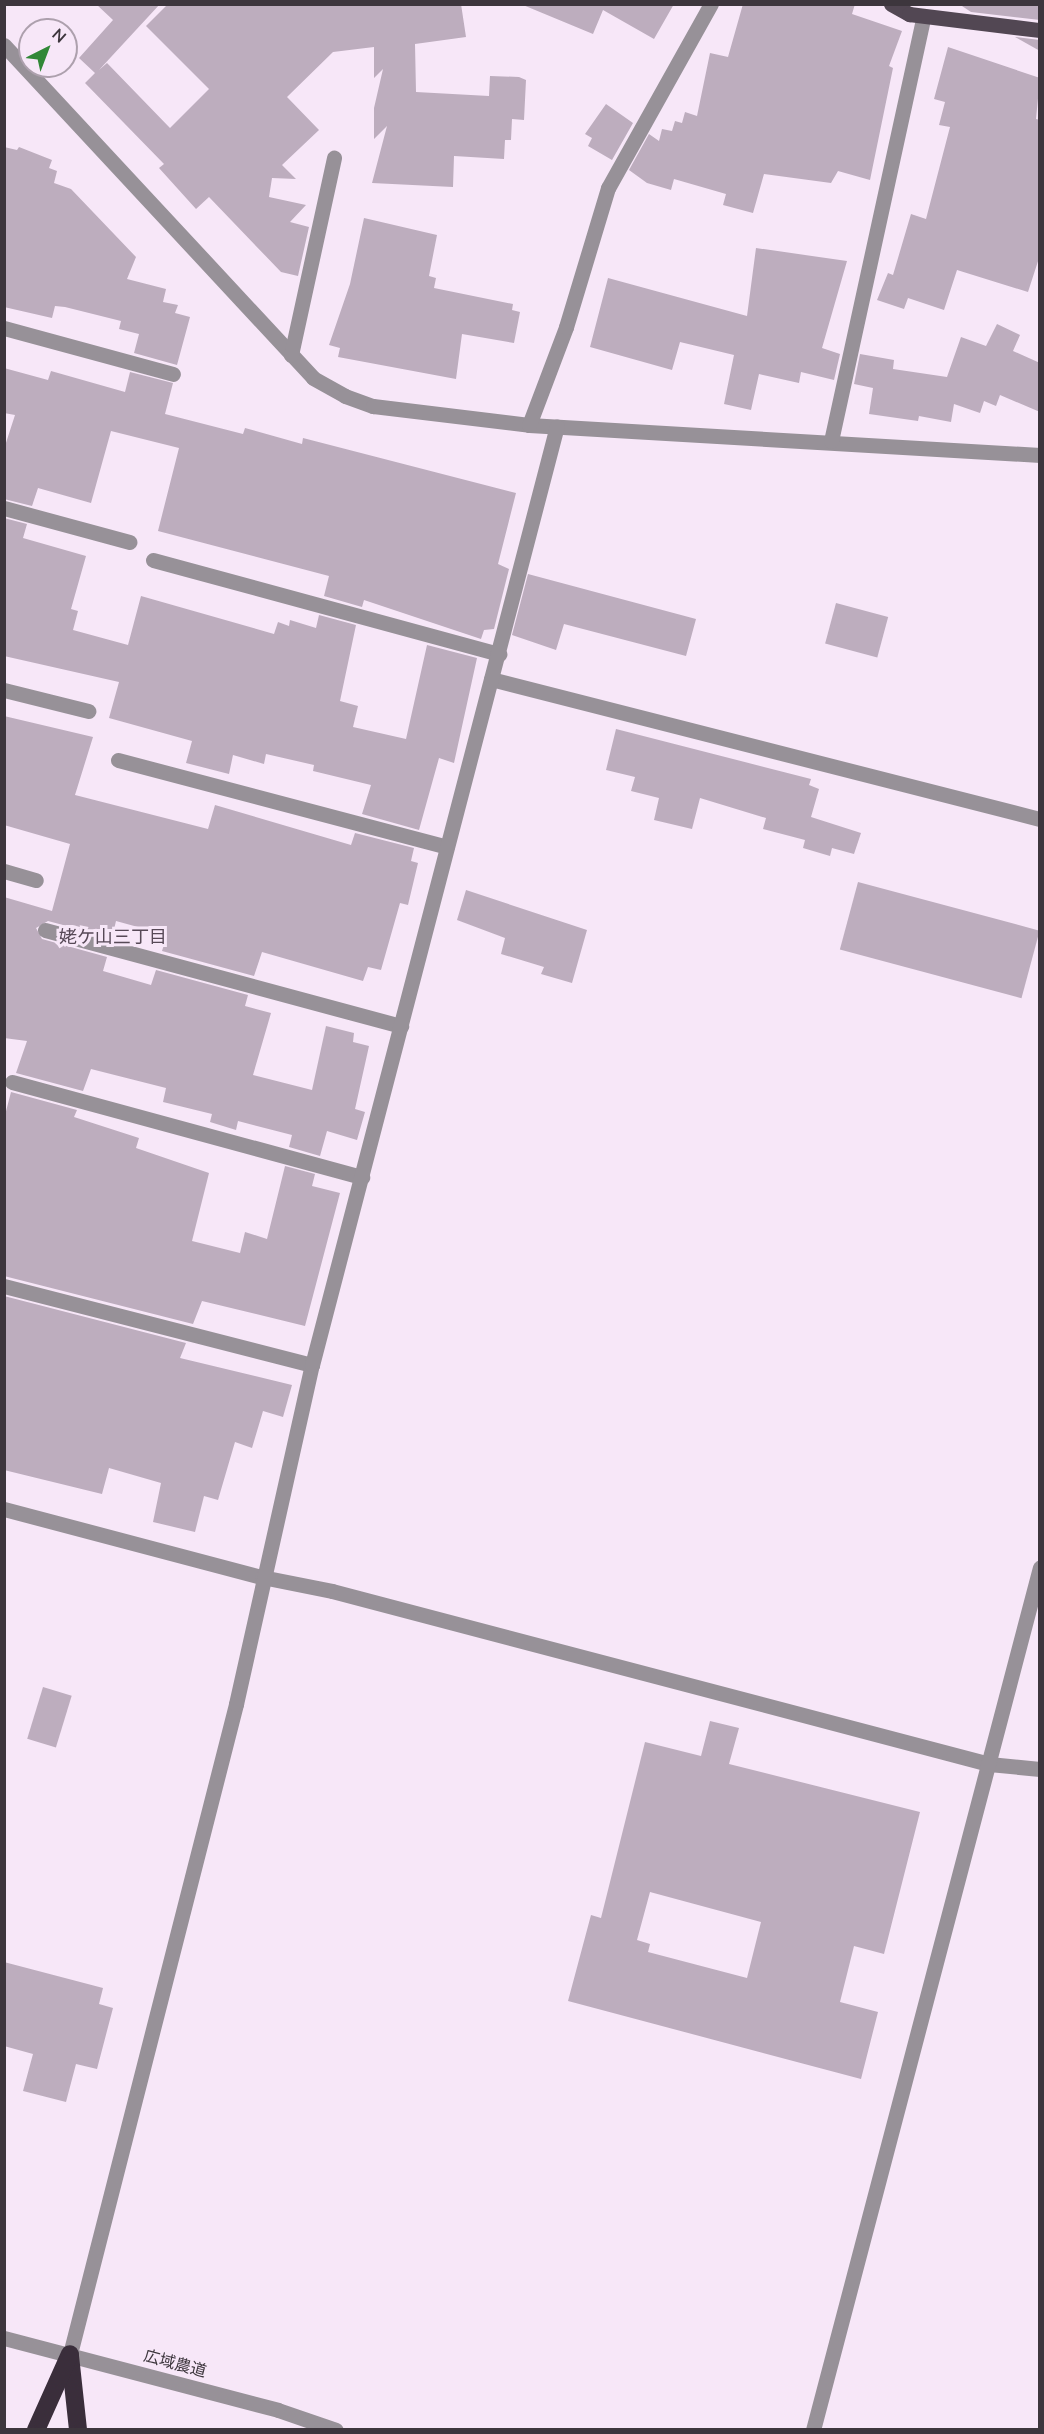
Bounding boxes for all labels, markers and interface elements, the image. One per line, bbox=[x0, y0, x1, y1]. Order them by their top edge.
north arrow bbox=[18, 18, 78, 78]
text: N bbox=[47, 24, 71, 48]
district label: 姥ケ山三丁目 bbox=[59, 926, 167, 948]
street label: 広域農道 bbox=[142, 2346, 208, 2382]

